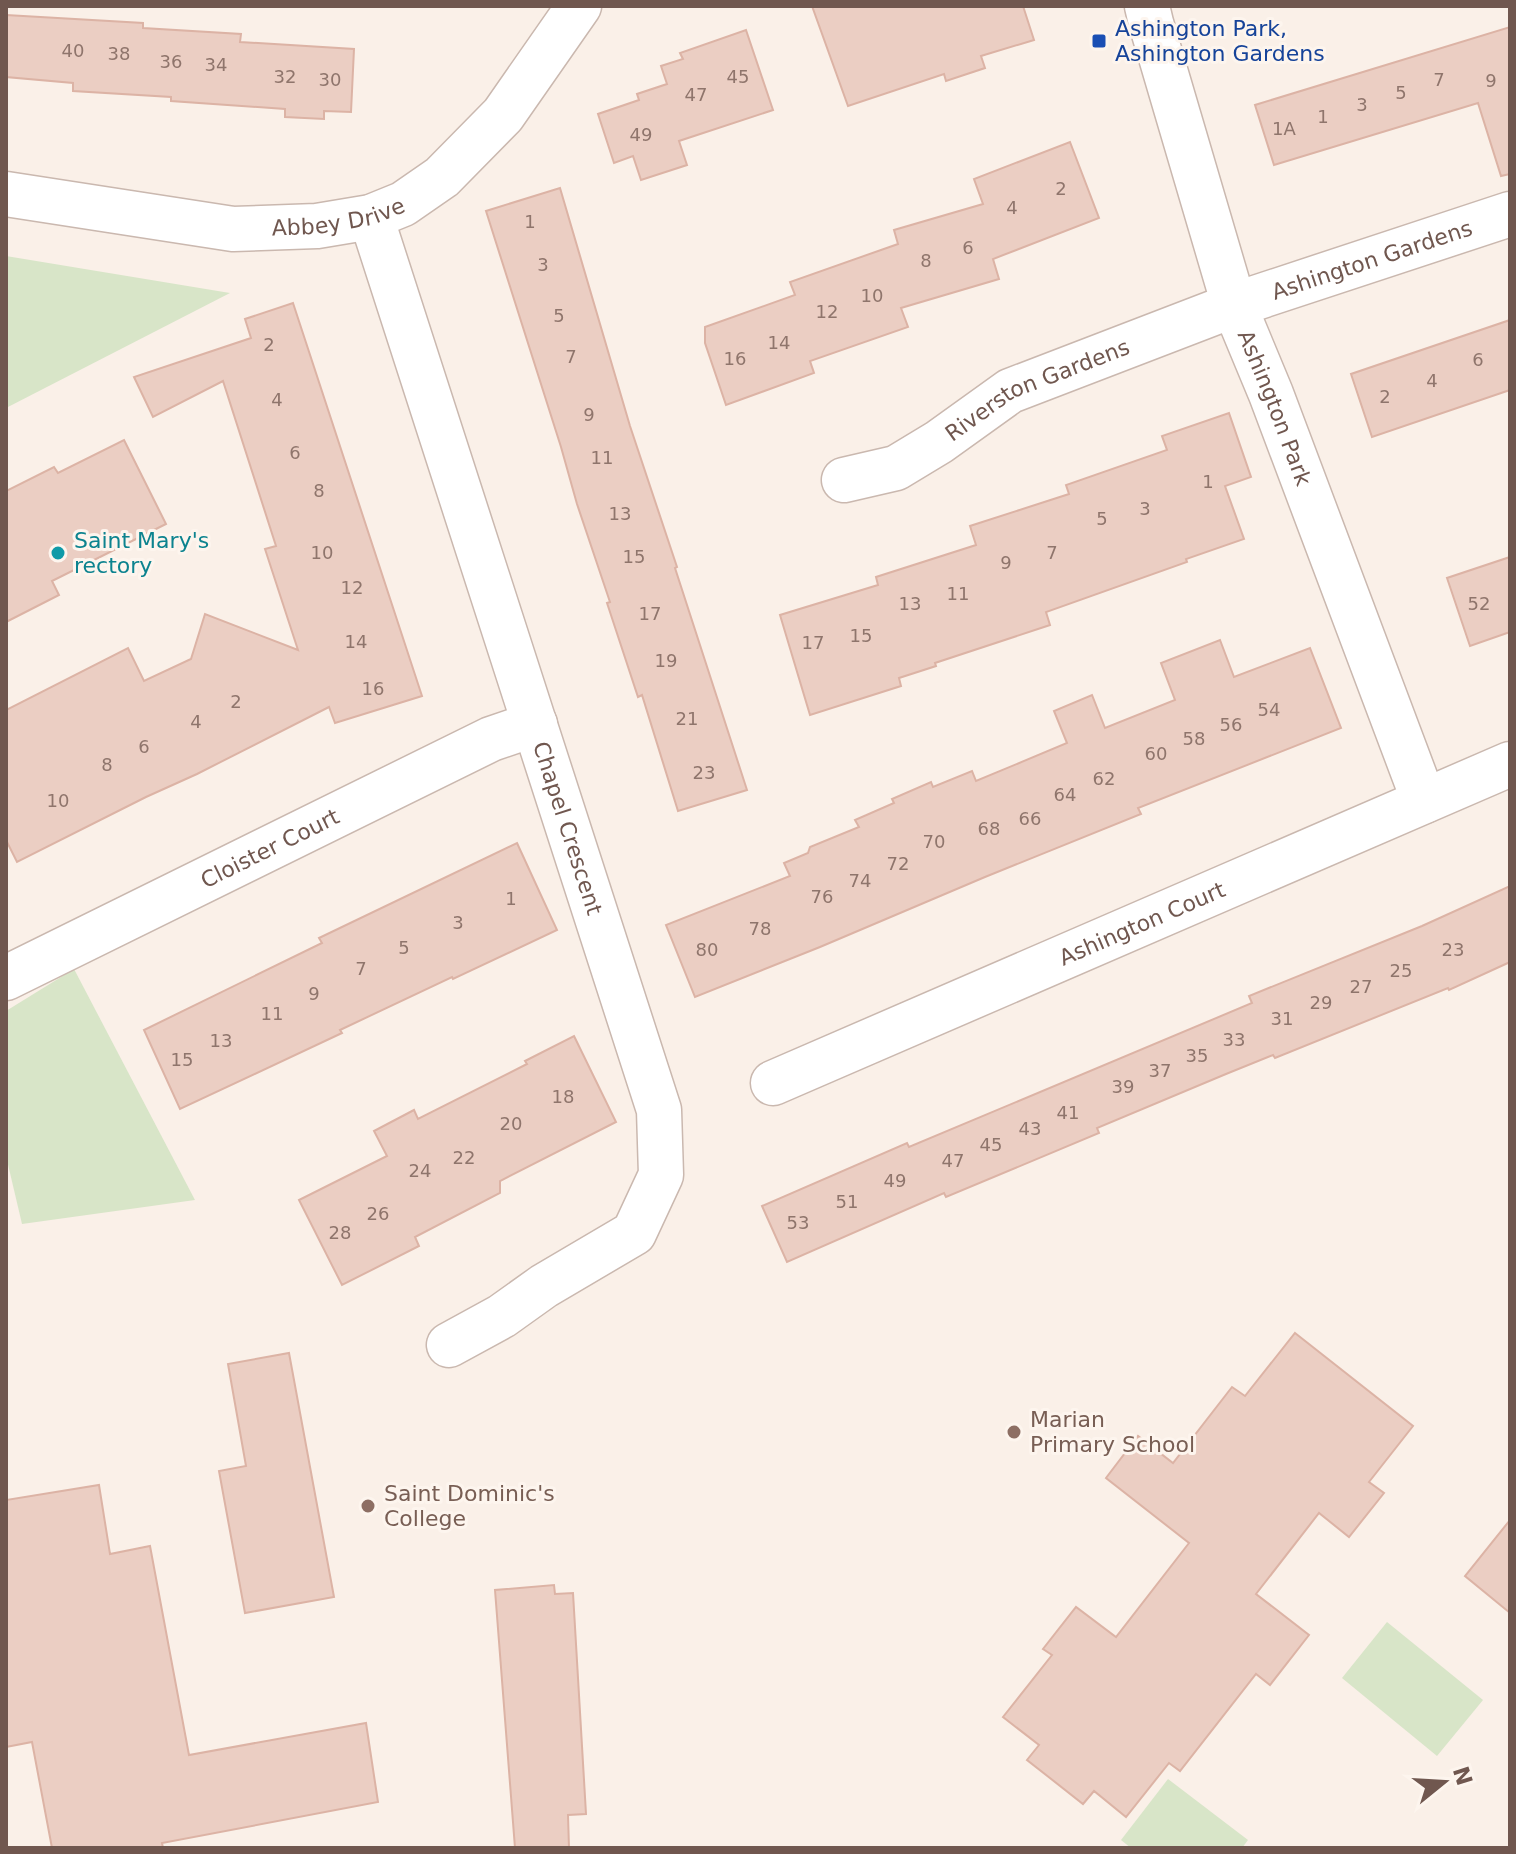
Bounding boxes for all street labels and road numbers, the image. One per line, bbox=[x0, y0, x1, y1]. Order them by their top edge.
street label: Abbey Drive bbox=[271, 193, 408, 241]
street label: Ashington Gardens bbox=[1268, 215, 1475, 305]
street label: Ashington Park bbox=[1233, 326, 1316, 489]
street label: Riverston Gardens bbox=[941, 334, 1133, 446]
street label: Chapel Crescent bbox=[528, 738, 607, 918]
street label: Cloister Court bbox=[197, 804, 344, 893]
street label: Ashington Court bbox=[1055, 877, 1229, 971]

